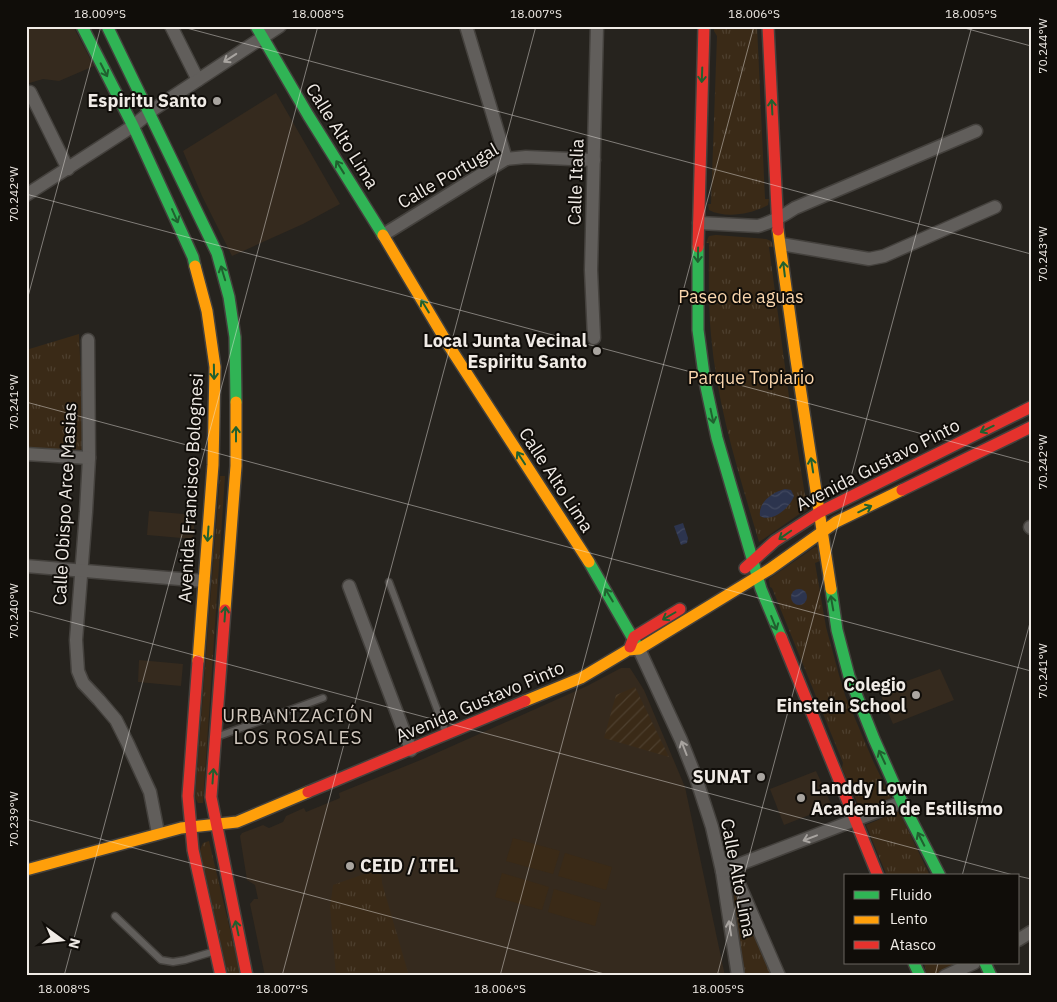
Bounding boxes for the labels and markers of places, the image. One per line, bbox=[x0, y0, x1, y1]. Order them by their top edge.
place label: Espiritu Santo bbox=[87, 89, 207, 112]
marker: Espiritu Santo bbox=[211, 95, 223, 107]
place label: Local Junta Vecinal Espiritu Santo bbox=[423, 329, 588, 373]
marker: Local Junta Vecinal Espiritu Santo bbox=[591, 345, 603, 357]
place label: Colegio Einstein School bbox=[776, 673, 907, 717]
marker: Colegio Einstein School bbox=[910, 689, 922, 701]
place label: SUNAT bbox=[693, 765, 751, 788]
marker: SUNAT bbox=[755, 771, 767, 783]
place label: Landdy Lowin Academia de Estilismo bbox=[811, 776, 1003, 820]
marker: Landdy Lowin Academia de Estilismo bbox=[795, 792, 807, 804]
place label: CEID / ITEL bbox=[360, 854, 458, 877]
marker: CEID / ITEL bbox=[344, 860, 356, 872]

